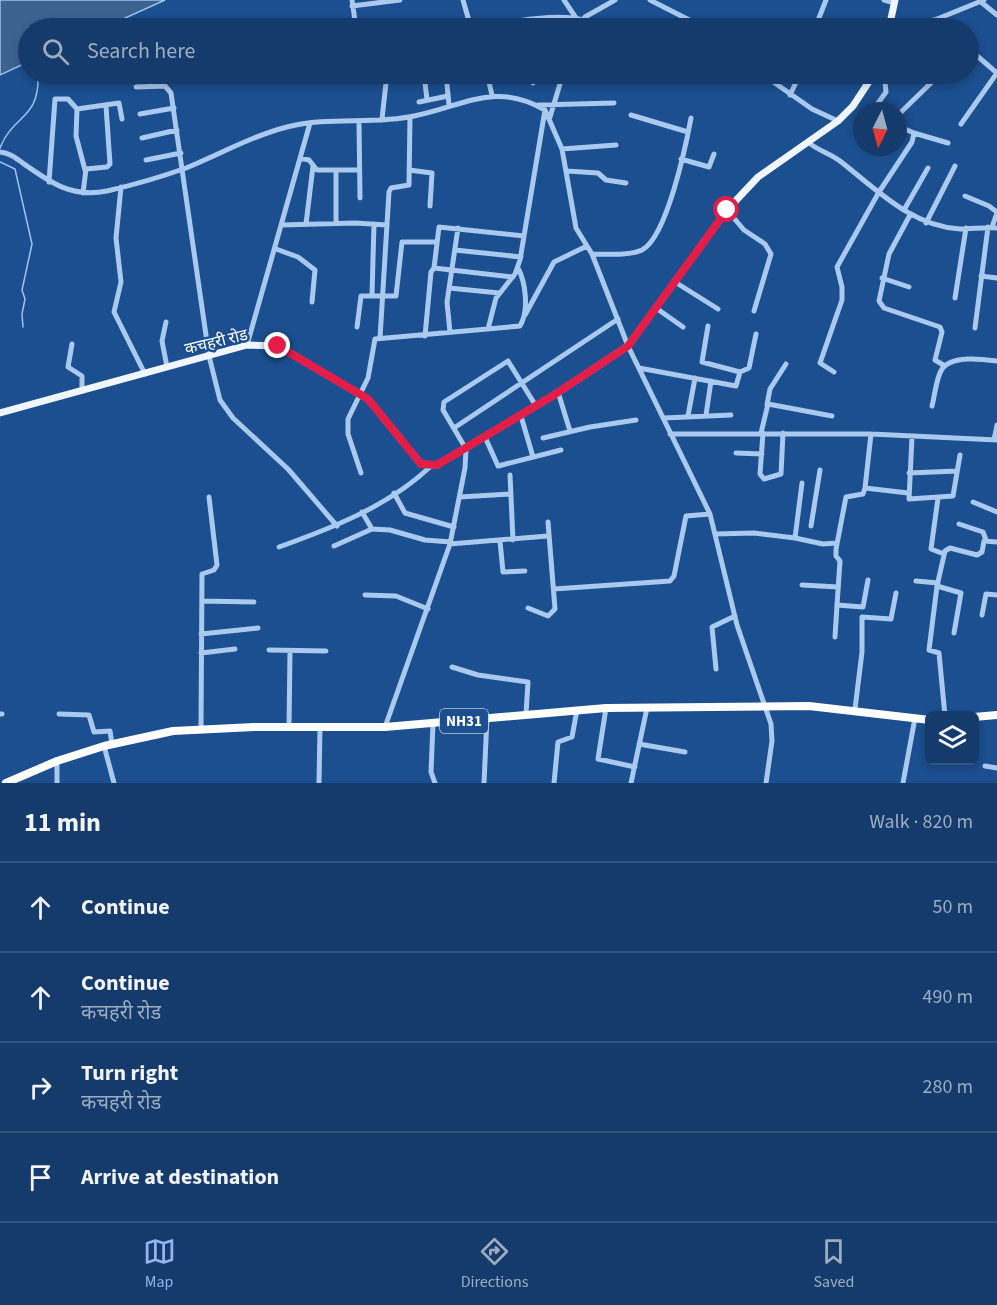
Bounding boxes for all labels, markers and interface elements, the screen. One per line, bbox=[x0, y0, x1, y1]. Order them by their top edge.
search box bbox=[18, 18, 979, 84]
icon: search bbox=[39, 35, 72, 68]
text: Search here bbox=[87, 35, 195, 67]
north arrow bbox=[853, 102, 907, 156]
route start bbox=[713, 196, 739, 222]
street label: कचहरी रोड bbox=[182, 323, 250, 360]
route end bbox=[264, 332, 290, 358]
road number: NH31 bbox=[440, 709, 488, 733]
map controls bbox=[925, 711, 979, 765]
button: layers bbox=[925, 711, 979, 765]
text: 11 min bbox=[24, 804, 101, 841]
text: Walk · 820 m bbox=[869, 808, 973, 836]
icon: ahead bbox=[24, 891, 57, 924]
text: Continue bbox=[81, 891, 170, 923]
text: 50 m bbox=[933, 893, 973, 921]
text: Continue bbox=[81, 967, 170, 999]
icon: ahead bbox=[24, 981, 57, 1014]
text: 490 m bbox=[923, 983, 973, 1011]
text: कचहरी रोड bbox=[81, 999, 161, 1027]
text: Turn right bbox=[81, 1057, 178, 1089]
icon: right bbox=[24, 1071, 57, 1104]
text: 280 m bbox=[923, 1073, 973, 1101]
text: कचहरी रोड bbox=[81, 1089, 161, 1117]
icon: arrive bbox=[24, 1161, 57, 1194]
text: Arrive at destination bbox=[81, 1161, 279, 1193]
tab: Map bbox=[143, 1235, 176, 1293]
tab: Directions bbox=[461, 1235, 528, 1293]
tab: Saved bbox=[814, 1235, 854, 1293]

